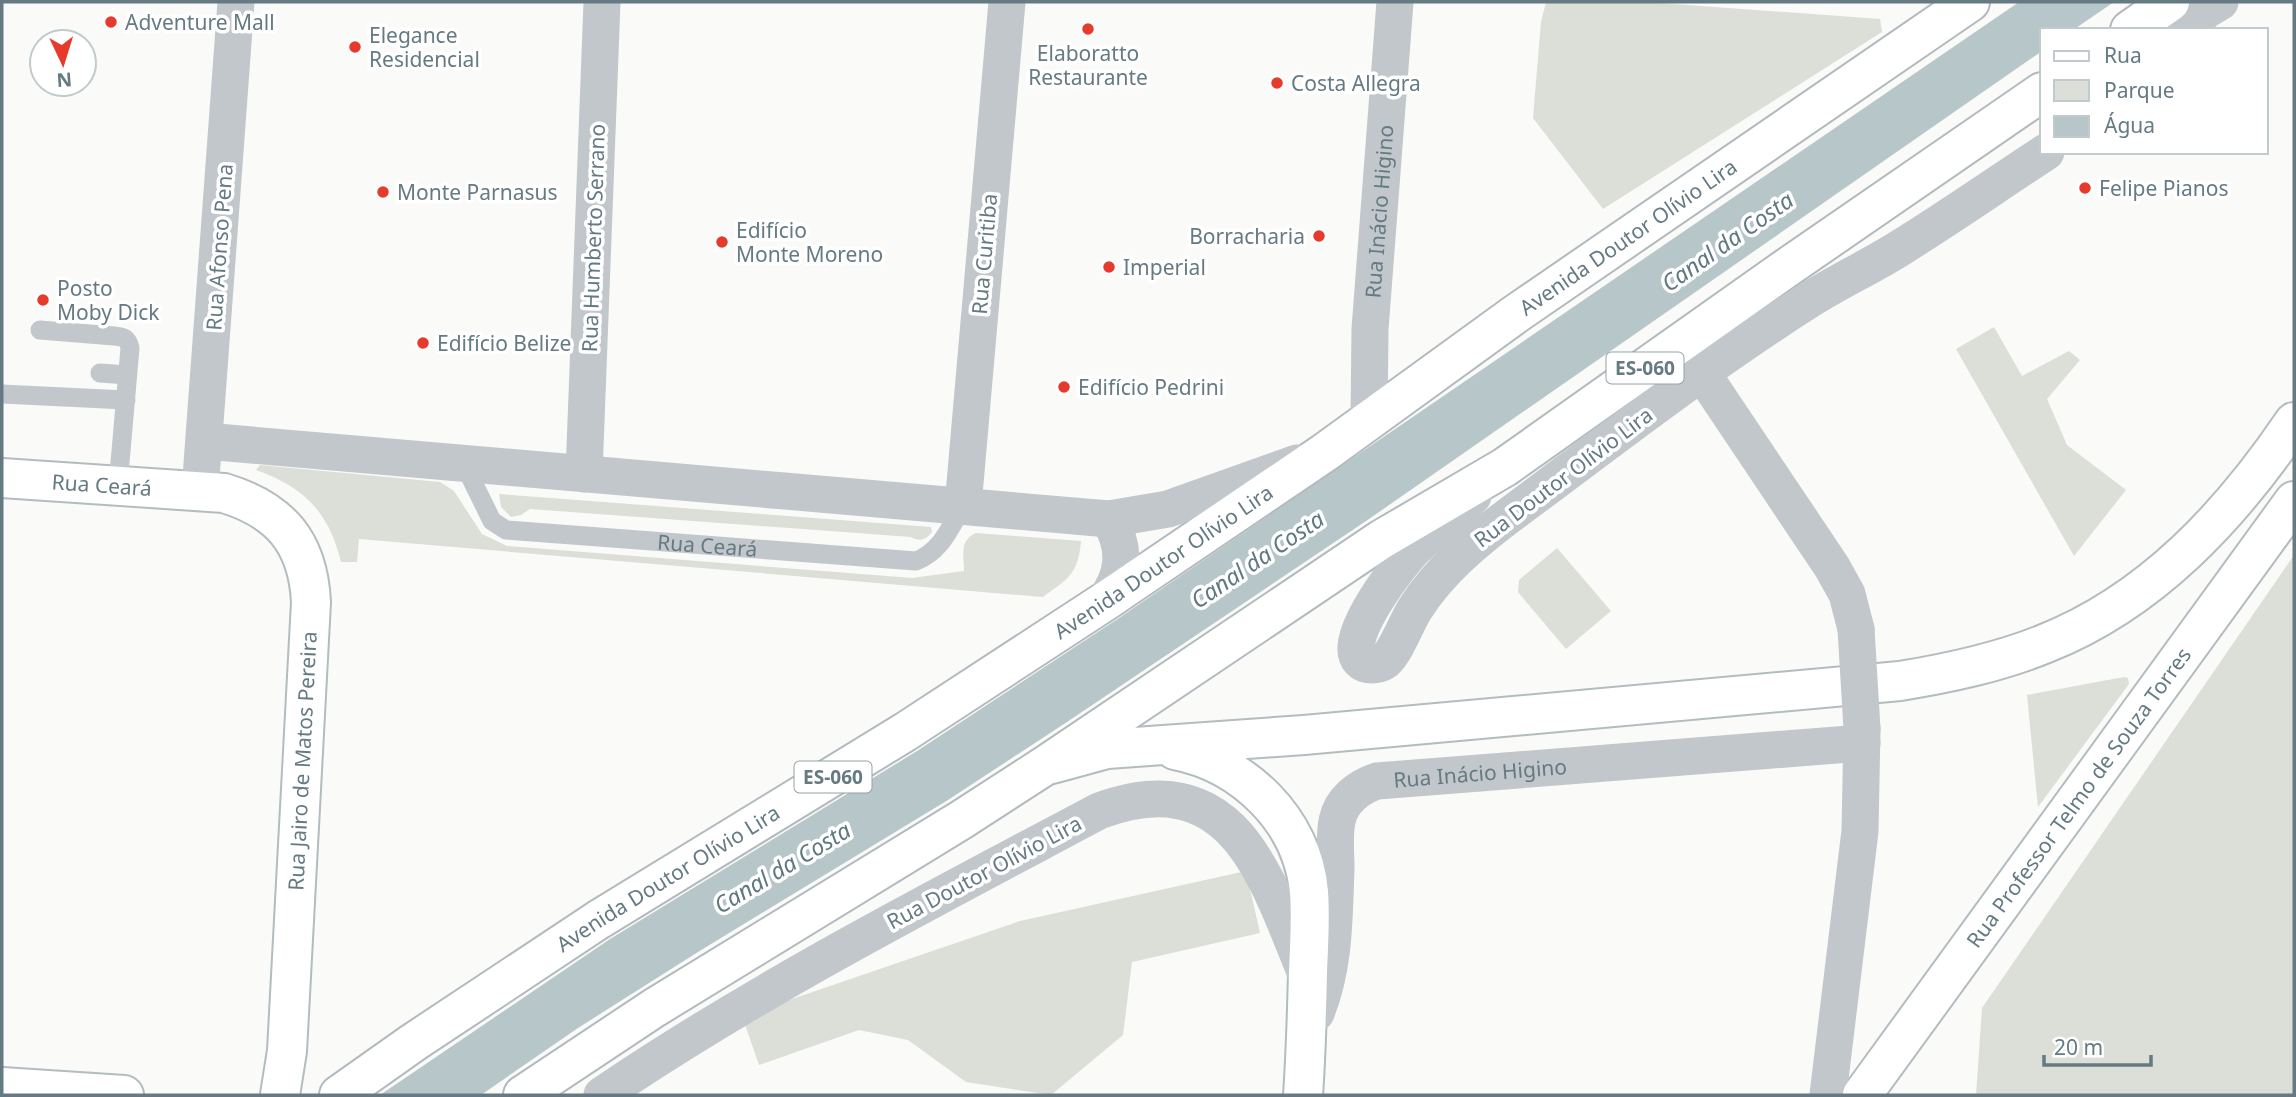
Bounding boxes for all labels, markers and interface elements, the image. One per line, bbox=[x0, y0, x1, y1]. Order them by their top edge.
place label: Adventure Mall bbox=[125, 8, 275, 36]
marker: Adventure Mall bbox=[103, 14, 119, 30]
place label: Elegance Residencial bbox=[369, 21, 480, 73]
marker: Elaboratto Restaurante bbox=[1080, 21, 1096, 37]
north arrow bbox=[28, 28, 98, 98]
legend bbox=[2040, 28, 2268, 154]
marker: Elegance Residencial bbox=[347, 39, 363, 55]
place label: Elaboratto Restaurante bbox=[1028, 39, 1148, 91]
text: Rua bbox=[2104, 41, 2142, 69]
text: N bbox=[56, 66, 73, 93]
place label: Costa Allegra bbox=[1291, 69, 1421, 97]
marker: Costa Allegra bbox=[1269, 75, 1285, 91]
text: Parque bbox=[2104, 76, 2174, 104]
text: Água bbox=[2104, 111, 2155, 139]
street label: Rua Humberto Serrano bbox=[575, 123, 611, 353]
street label: Rua Inácio Higino bbox=[1358, 124, 1400, 299]
street label: Avenida Doutor Olívio Lira bbox=[1514, 152, 1742, 321]
street label: Rua Afonso Pena bbox=[199, 163, 239, 331]
place label: Felipe Pianos bbox=[2099, 174, 2228, 202]
place label: Monte Parnasus bbox=[397, 178, 558, 206]
marker: Felipe Pianos bbox=[2077, 180, 2093, 196]
marker: Monte Parnasus bbox=[375, 184, 391, 200]
water label: Canal da Costa bbox=[1655, 184, 1799, 298]
street label: Rua Curitiba bbox=[965, 192, 1003, 316]
place label: Edifício Monte Moreno bbox=[736, 216, 883, 268]
place label: Borracharia bbox=[1189, 222, 1305, 250]
marker: Borracharia bbox=[1311, 228, 1327, 244]
marker: Edifício Monte Moreno bbox=[714, 234, 730, 250]
place label: Imperial bbox=[1123, 253, 1206, 281]
marker: Imperial bbox=[1101, 259, 1117, 275]
place label: Posto Moby Dick bbox=[57, 274, 160, 326]
marker: Posto Moby Dick bbox=[35, 292, 51, 308]
place label: Edifício Belize bbox=[437, 329, 571, 357]
marker: Edifício Belize bbox=[415, 335, 431, 351]
road number: ES-060 bbox=[1606, 352, 1684, 384]
place label: Edifício Pedrini bbox=[1078, 373, 1224, 401]
marker: Edifício Pedrini bbox=[1056, 379, 1072, 395]
street label: Rua Doutor Olívio Lira bbox=[1468, 401, 1658, 553]
street label: Rua Ceará bbox=[51, 467, 153, 502]
street label: Avenida Doutor Olívio Lira bbox=[1048, 478, 1278, 645]
water label: Canal da Costa bbox=[1184, 503, 1330, 615]
street label: Rua Ceará bbox=[656, 527, 758, 563]
street label: Rua Jairo de Matos Pereira bbox=[281, 631, 323, 891]
street label: Rua Professor Telmo de Souza Torres bbox=[1960, 642, 2197, 953]
street label: Rua Inácio Higino bbox=[1392, 752, 1568, 794]
road number: ES-060 bbox=[794, 762, 872, 792]
street label: Avenida Doutor Olívio Lira bbox=[551, 798, 785, 958]
street label: Rua Doutor Olívio Lira bbox=[882, 809, 1086, 935]
water label: Canal da Costa bbox=[708, 814, 856, 920]
scale bar bbox=[2044, 1024, 2151, 1068]
text: 20 m bbox=[2054, 1033, 2103, 1061]

